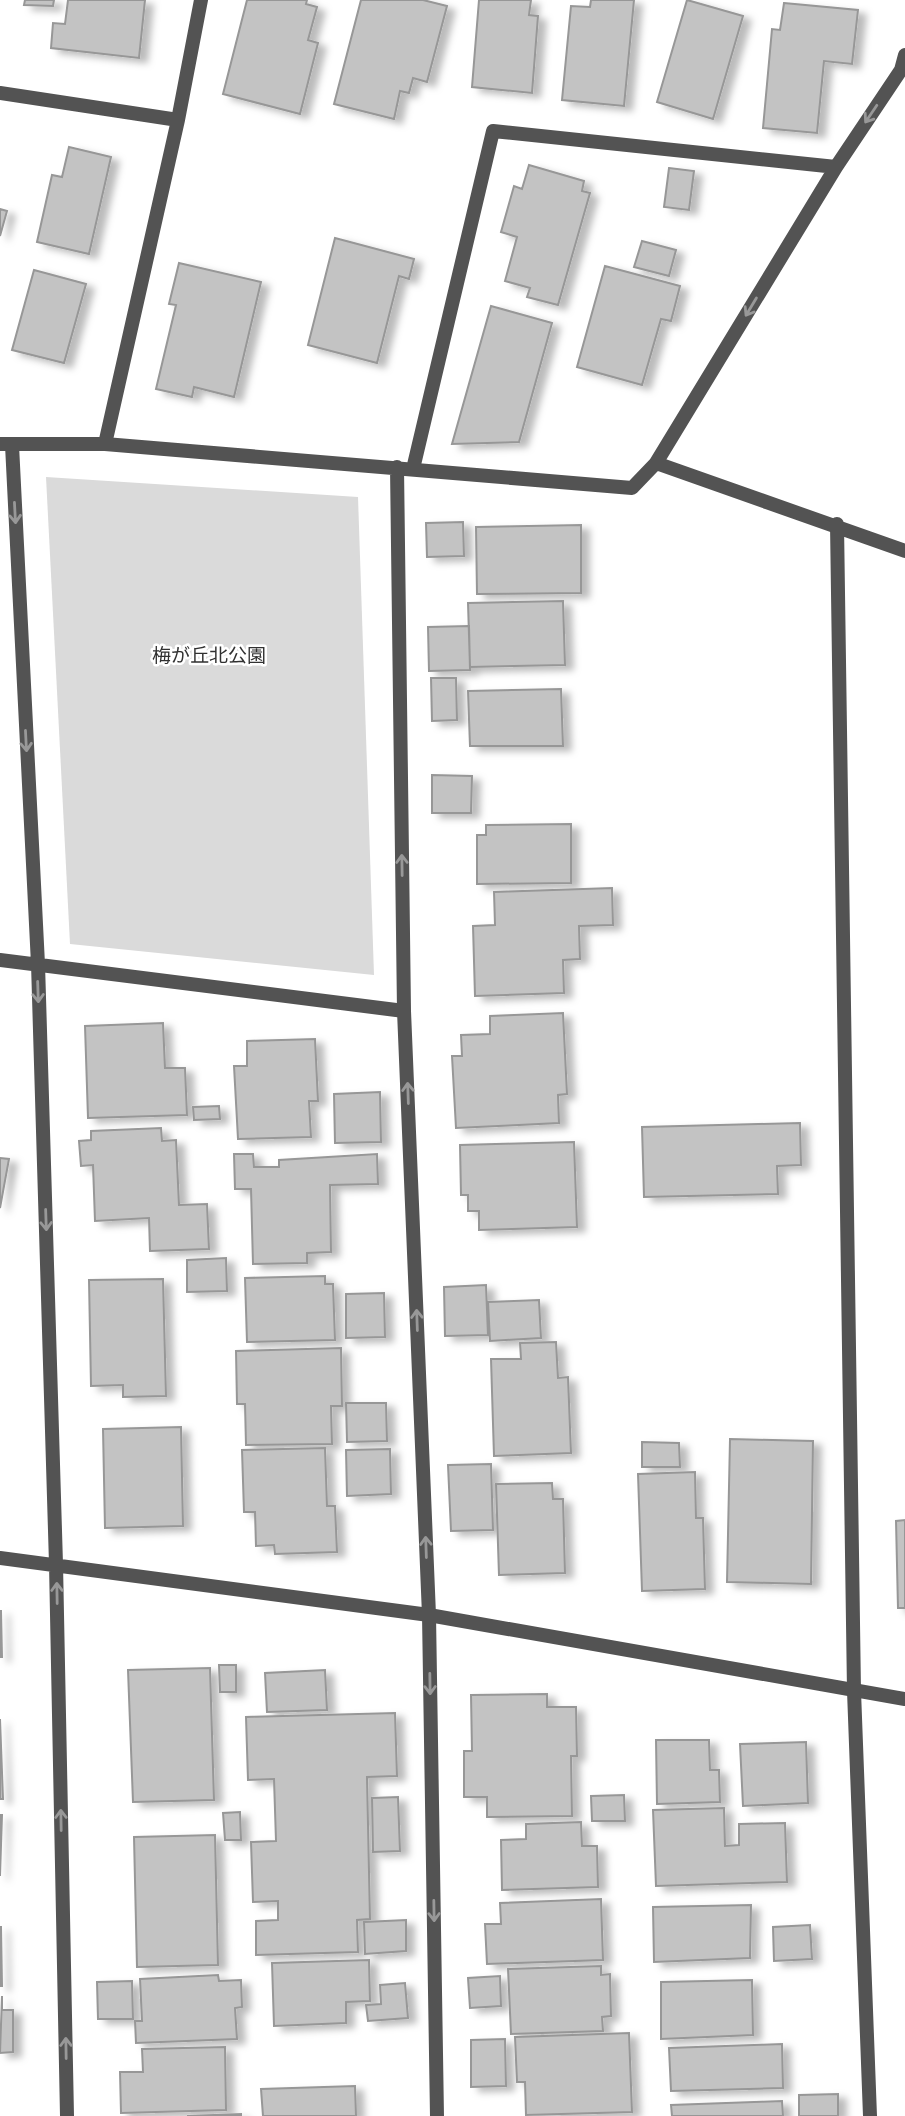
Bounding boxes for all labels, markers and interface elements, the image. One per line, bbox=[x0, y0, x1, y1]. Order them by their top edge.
one-way arrow bbox=[864, 104, 879, 123]
one-way arrow bbox=[743, 296, 757, 316]
one-way arrow bbox=[9, 502, 22, 525]
park label: 梅が丘北公園 bbox=[152, 644, 266, 666]
one-way arrow bbox=[20, 729, 33, 752]
one-way arrow bbox=[396, 854, 409, 877]
one-way arrow bbox=[32, 981, 45, 1004]
one-way arrow bbox=[401, 1081, 414, 1104]
one-way arrow bbox=[39, 1208, 52, 1231]
one-way arrow bbox=[410, 1309, 423, 1332]
one-way arrow bbox=[420, 1536, 433, 1559]
one-way arrow bbox=[50, 1582, 64, 1605]
one-way arrow bbox=[423, 1672, 437, 1695]
one-way arrow bbox=[55, 1809, 68, 1832]
one-way arrow bbox=[427, 1899, 440, 1922]
one-way arrow bbox=[59, 2037, 73, 2060]

